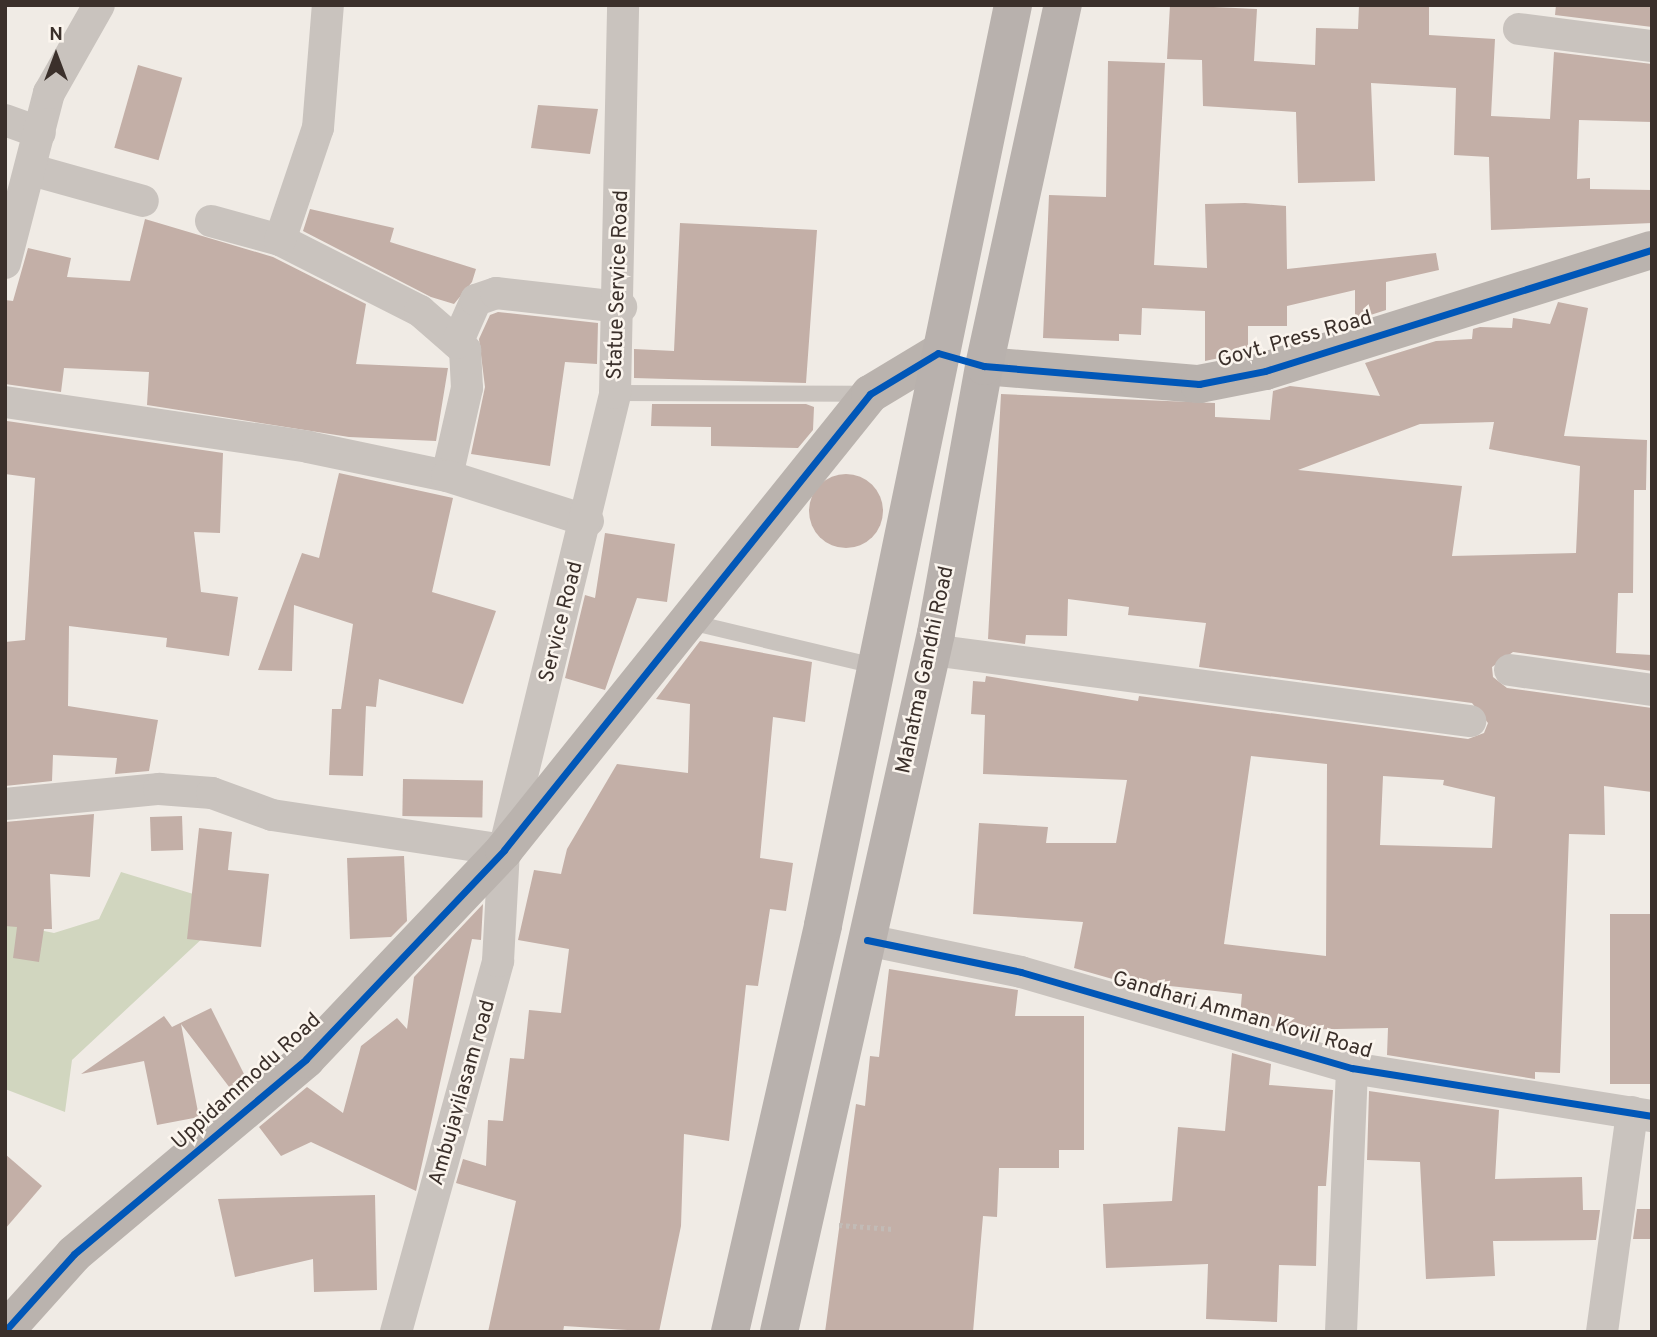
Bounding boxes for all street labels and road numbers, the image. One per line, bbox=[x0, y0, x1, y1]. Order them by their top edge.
street label: Statue Service Road bbox=[603, 190, 635, 380]
street label: Govt. Press Road bbox=[1215, 306, 1375, 374]
street label: Service Road bbox=[535, 559, 589, 685]
street label: Mahatma Gandhi Road bbox=[892, 564, 960, 776]
street label: Gandhari Amman Kovil Road bbox=[1109, 967, 1375, 1065]
street label: Ambujavilasam road bbox=[424, 997, 502, 1189]
street label: Uppidammodu Road bbox=[167, 1008, 327, 1156]

